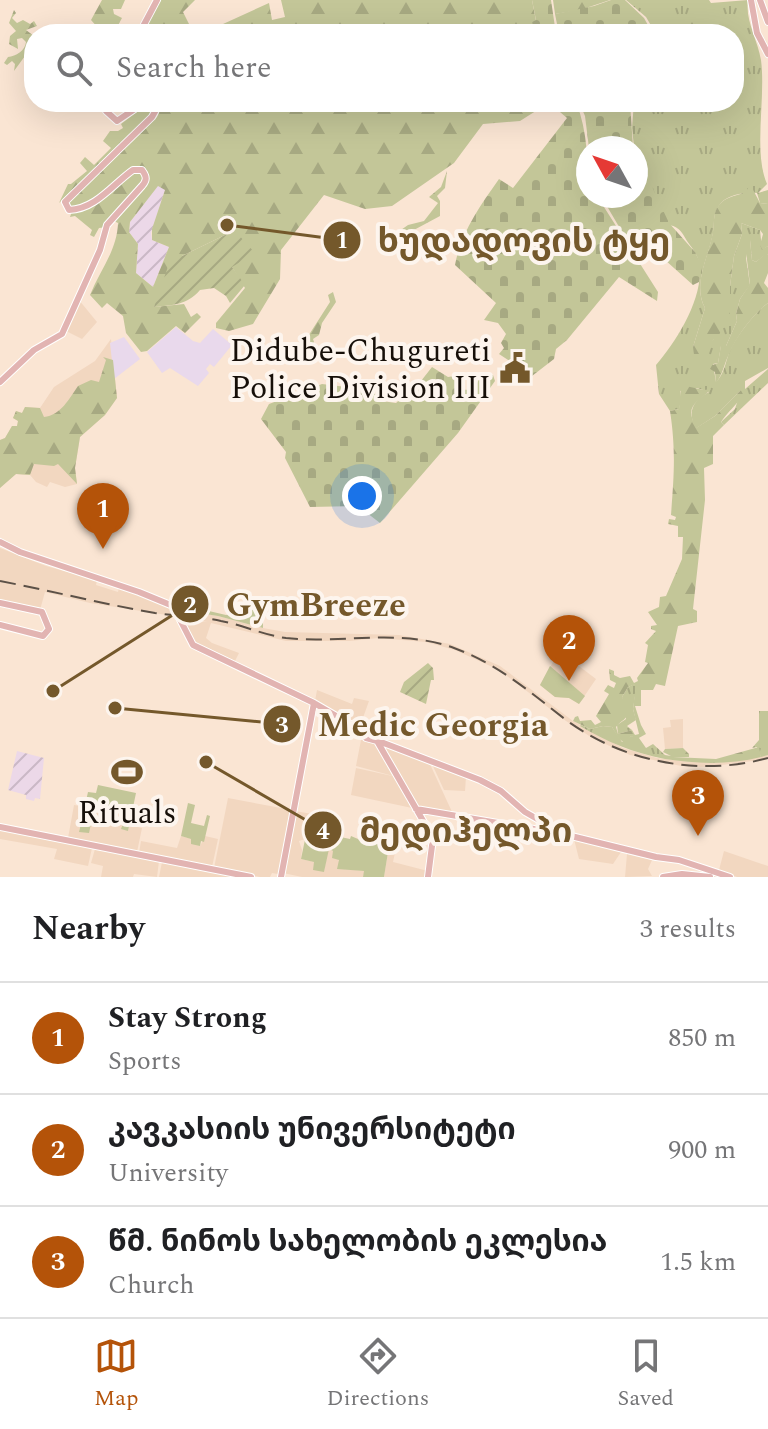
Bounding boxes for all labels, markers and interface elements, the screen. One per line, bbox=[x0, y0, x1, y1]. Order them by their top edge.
search box bbox=[24, 24, 744, 112]
text: Search here bbox=[116, 45, 272, 91]
icon: search bbox=[52, 46, 96, 90]
north arrow bbox=[576, 136, 648, 208]
callout: ხუდადოვის ტყე bbox=[322, 211, 686, 269]
text: ხუდადოვის ტყე bbox=[378, 216, 670, 268]
text: 1 bbox=[335, 223, 349, 259]
place label: Didube-Chugureti Police Division III bbox=[230, 327, 491, 413]
public building icon: Didube-Chugureti Police Division III bbox=[498, 351, 532, 385]
your location bbox=[342, 476, 382, 516]
pin: 1 bbox=[77, 483, 129, 549]
callout: GymBreeze bbox=[170, 575, 422, 633]
text: GymBreeze bbox=[226, 580, 406, 632]
text: 2 bbox=[183, 588, 197, 624]
pin: 2 bbox=[543, 615, 595, 681]
callout: Medic Georgia bbox=[262, 695, 565, 753]
text: Medic Georgia bbox=[318, 700, 549, 752]
text: 3 bbox=[275, 708, 289, 744]
sports icon: Rituals bbox=[110, 755, 144, 789]
pin: 3 bbox=[672, 770, 724, 836]
place label: Rituals bbox=[77, 789, 177, 838]
callout: მედიჰელპი bbox=[303, 801, 588, 859]
text: მედიჰელპი bbox=[360, 806, 572, 858]
text: 4 bbox=[316, 814, 330, 850]
text: Nearby bbox=[32, 903, 145, 955]
text: 3 results bbox=[640, 909, 736, 949]
text: Stay Strong bbox=[108, 995, 267, 1041]
text: 1 bbox=[51, 1018, 65, 1058]
text: 850 m bbox=[668, 1018, 736, 1058]
text: Sports bbox=[108, 1041, 181, 1081]
text: კავკასიის უნივერსიტეტი bbox=[108, 1107, 516, 1153]
text: 2 bbox=[51, 1130, 65, 1170]
text: 900 m bbox=[668, 1130, 736, 1170]
text: University bbox=[108, 1153, 228, 1193]
text: წმ. ნინოს სახელობის ეკლესია bbox=[108, 1219, 607, 1265]
text: 3 bbox=[51, 1242, 65, 1282]
text: 1.5 km bbox=[660, 1242, 736, 1282]
text: Church bbox=[108, 1265, 195, 1305]
tab: Map bbox=[94, 1334, 138, 1415]
tab: Directions bbox=[327, 1334, 429, 1415]
tab: Saved bbox=[617, 1334, 674, 1415]

